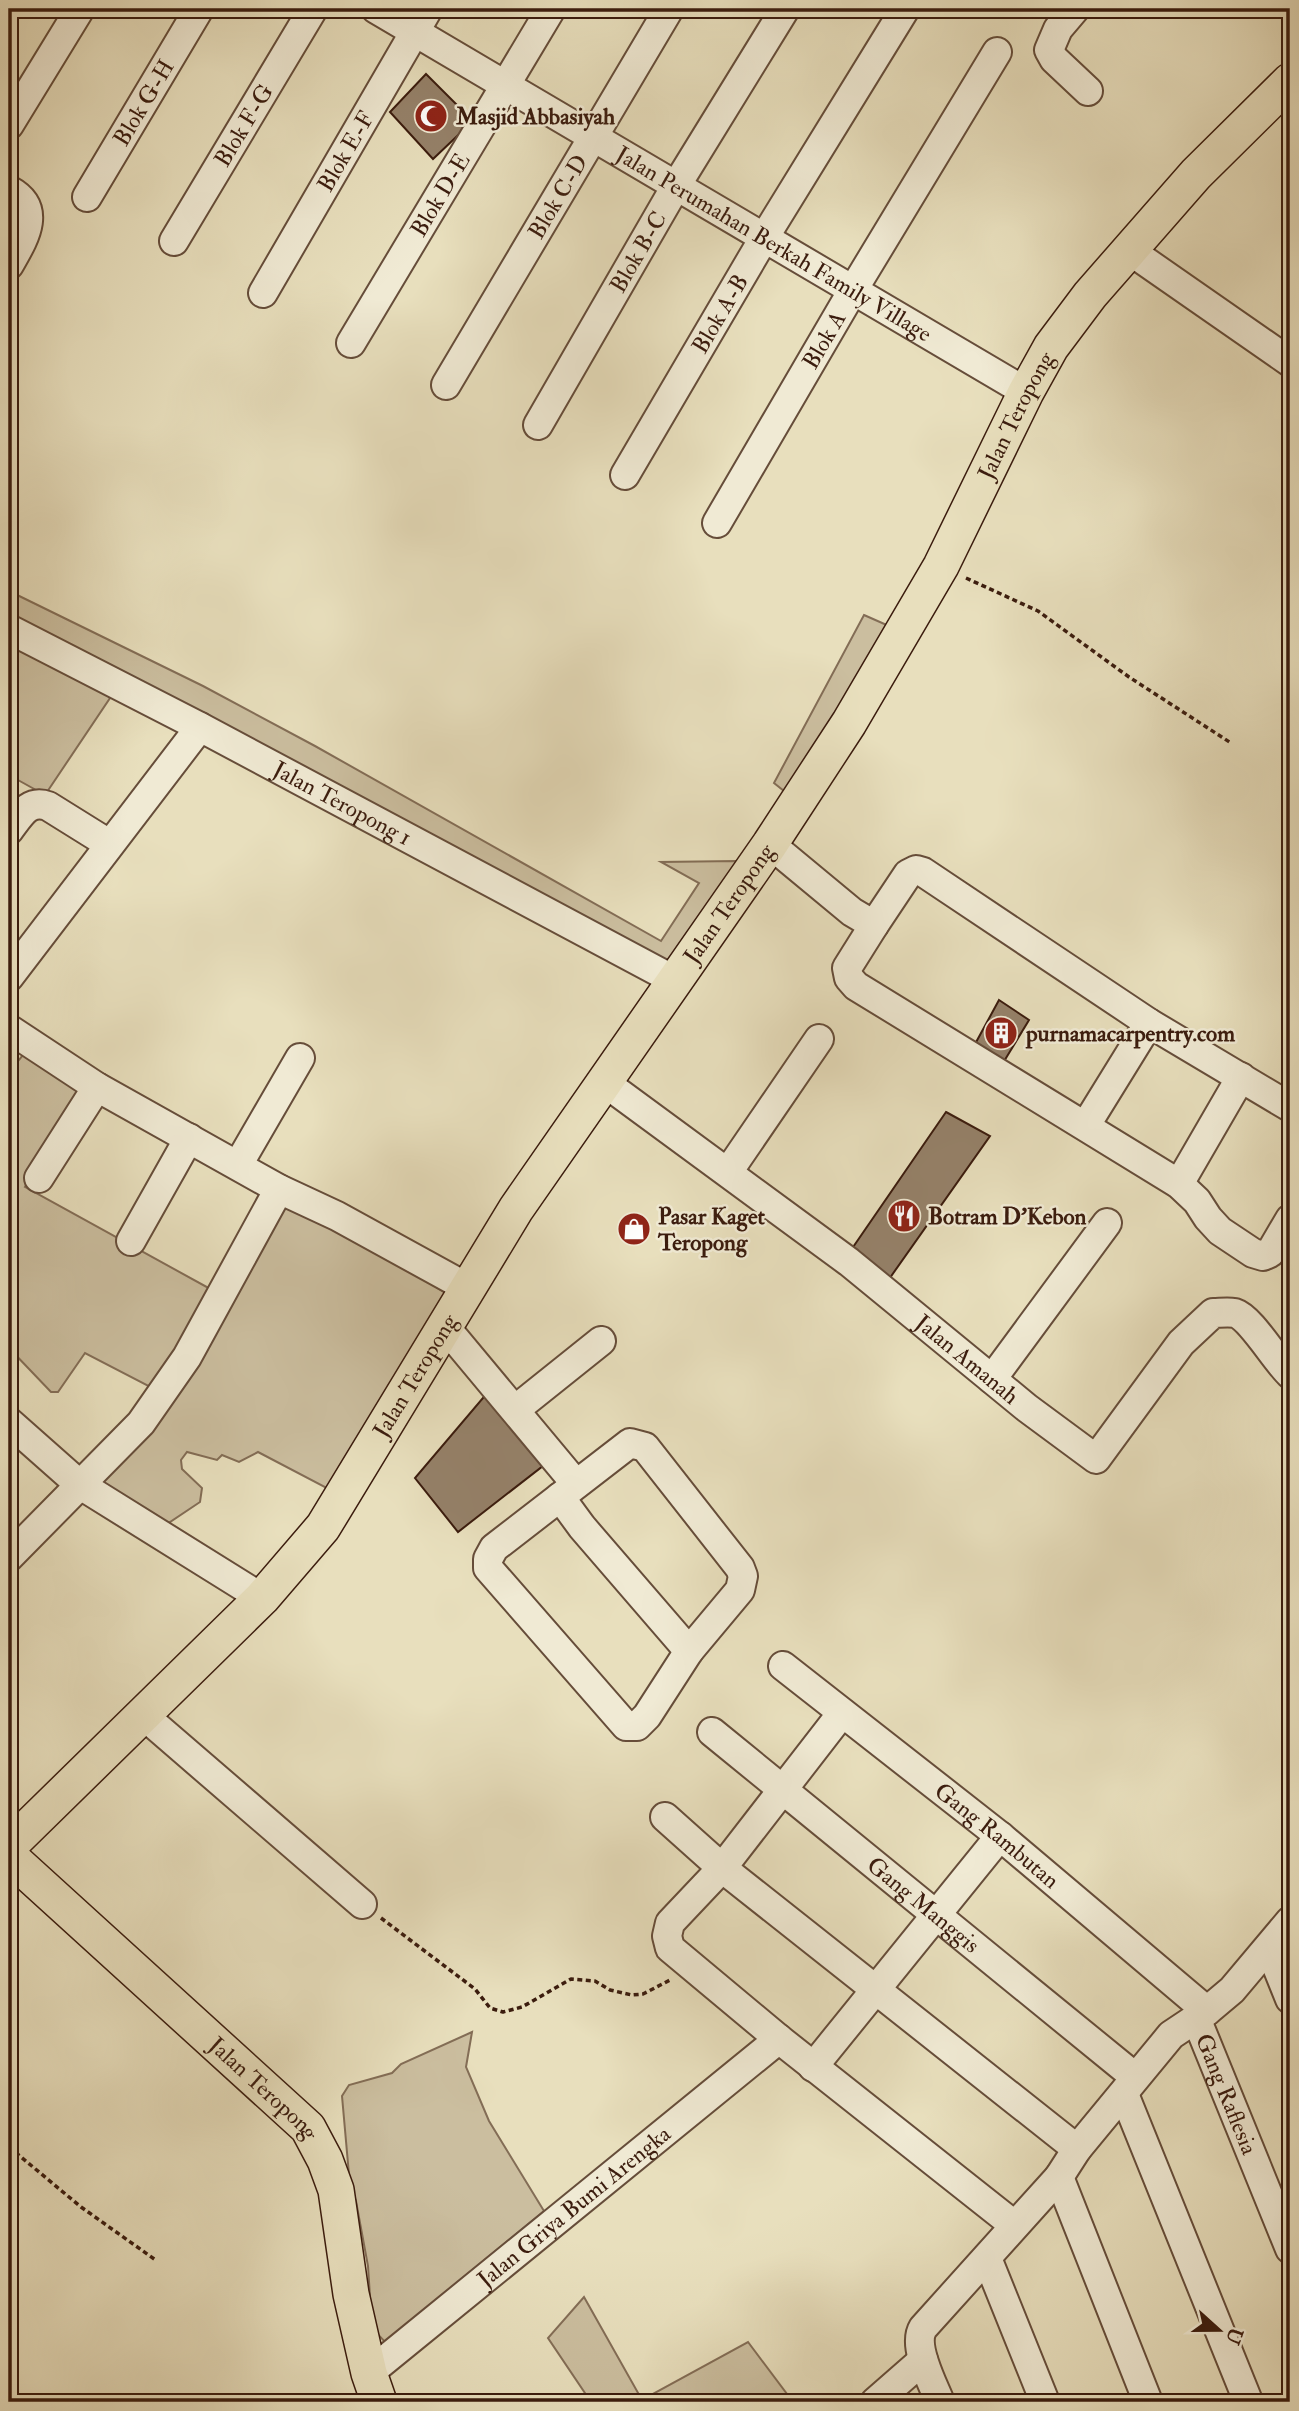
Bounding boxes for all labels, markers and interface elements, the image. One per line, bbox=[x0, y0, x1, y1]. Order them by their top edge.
street label: Blok G-H bbox=[106, 54, 180, 151]
street label: Blok F-G bbox=[208, 79, 279, 172]
mosque icon: Masjid Abbasiyah bbox=[412, 97, 450, 135]
place label: Masjid Abbasiyah bbox=[455, 102, 615, 132]
street label: Blok E-F bbox=[311, 106, 380, 197]
street label: Jalan Perumahan Berkah Family Village bbox=[610, 139, 938, 348]
street label: Blok D-E bbox=[404, 147, 476, 242]
street label: Blok C-D bbox=[522, 149, 594, 244]
street label: Blok B-C bbox=[603, 206, 673, 298]
street label: Blok A-B bbox=[685, 269, 754, 359]
street label: Blok A bbox=[796, 305, 852, 374]
street label: Jalan Teropong bbox=[971, 346, 1060, 485]
street label: Jalan Teropong 1 bbox=[267, 754, 416, 852]
street label: Jalan Teropong bbox=[676, 837, 781, 970]
building icon: purnamacarpentry.com bbox=[982, 1014, 1020, 1052]
place label: purnamacarpentry.com bbox=[1025, 1019, 1235, 1049]
restaurant icon: Botram D'Kebon bbox=[885, 1197, 923, 1235]
place label: Pasar Kaget Teropong bbox=[657, 1202, 766, 1258]
place label: Botram D'Kebon bbox=[928, 1202, 1087, 1231]
shop icon: Pasar Kaget Teropong bbox=[615, 1210, 653, 1248]
street label: Jalan Amanah bbox=[909, 1307, 1025, 1410]
street label: Jalan Teropong bbox=[366, 1308, 464, 1444]
street label: Gang Rambutan bbox=[929, 1776, 1066, 1895]
street label: Gang Manggis bbox=[861, 1850, 986, 1959]
street label: Gang Raflesia bbox=[1189, 2029, 1265, 2159]
street label: Jalan Teropong bbox=[202, 2030, 326, 2145]
street label: Jalan Griya Bumi Arengka bbox=[470, 2119, 677, 2294]
north arrow bbox=[1184, 2296, 1254, 2366]
text: U bbox=[1220, 2324, 1248, 2348]

